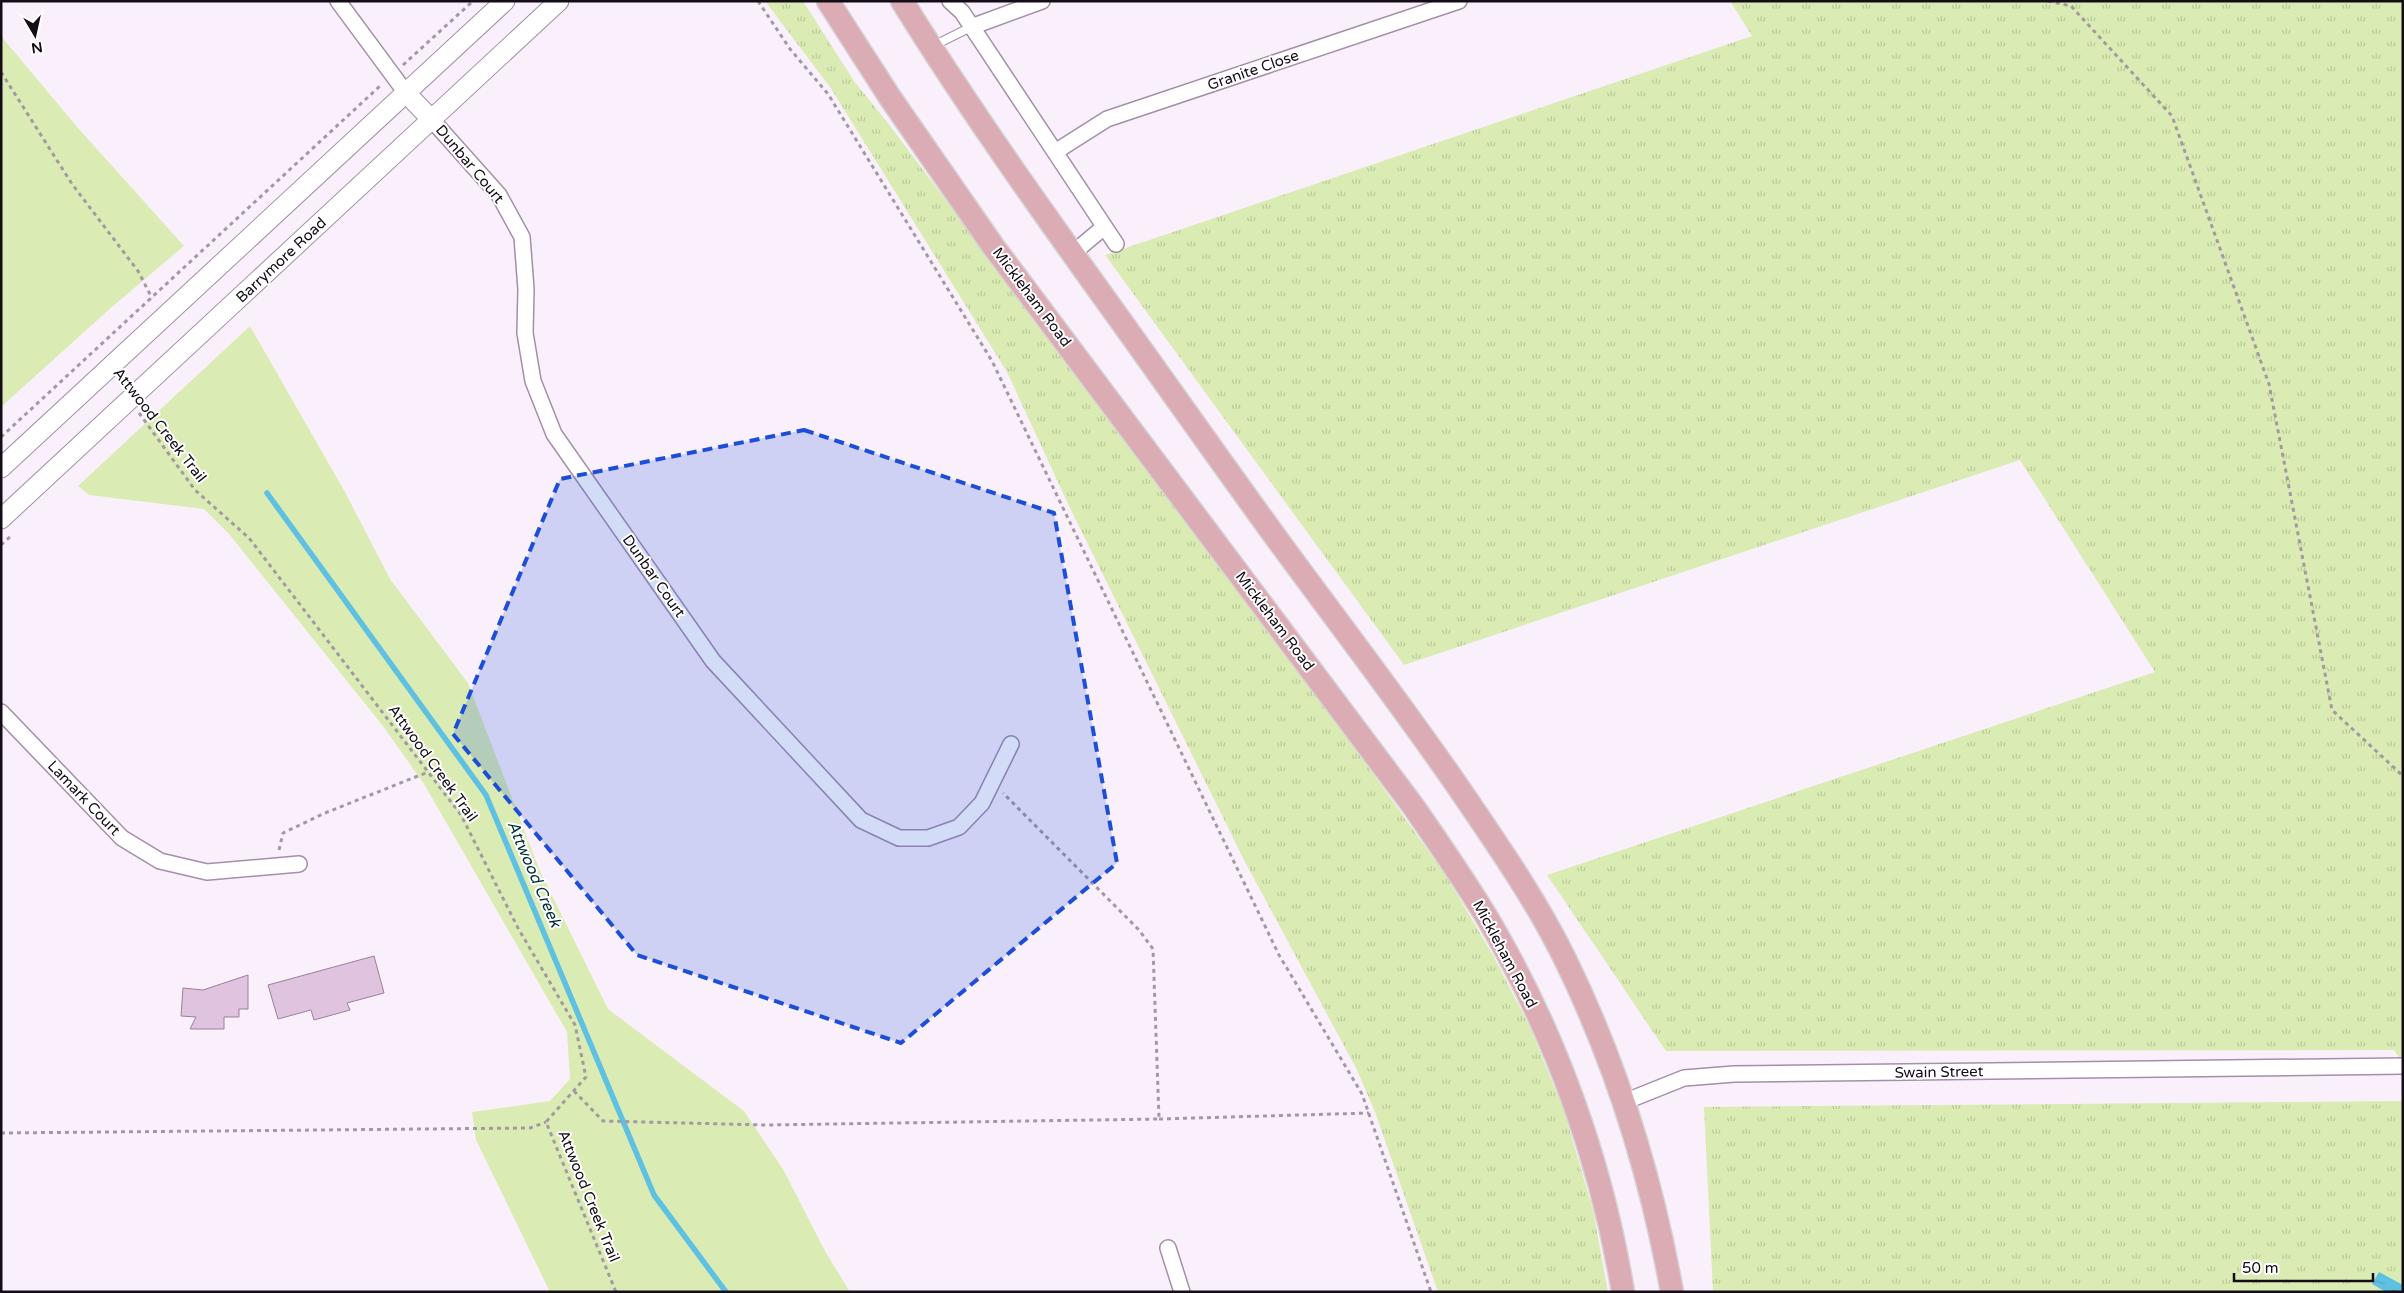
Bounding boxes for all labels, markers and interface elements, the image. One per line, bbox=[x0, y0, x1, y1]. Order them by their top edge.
north arrow bbox=[10, 10, 60, 60]
text: N bbox=[30, 38, 44, 57]
street label: Granite Close bbox=[1205, 46, 1301, 94]
street label: Dunbar Court bbox=[432, 121, 508, 207]
street label: Barrymore Road bbox=[232, 214, 330, 306]
street label: Mickleham Road bbox=[989, 244, 1075, 350]
street label: Attwood Creek Trail bbox=[110, 364, 210, 486]
street label: Dunbar Court bbox=[619, 531, 689, 621]
street label: Mickleham Road bbox=[1232, 568, 1318, 674]
street label: Attwood Creek Trail bbox=[384, 701, 482, 825]
street label: Lamark Court bbox=[44, 757, 124, 839]
water label: Attwood Creek bbox=[503, 818, 566, 931]
street label: Mickleham Road bbox=[1469, 897, 1541, 1011]
street label: Swain Street bbox=[1895, 1062, 1984, 1082]
street label: Attwood Creek Trail bbox=[554, 1128, 624, 1264]
scale bar bbox=[2234, 1250, 2373, 1282]
text: 50 m bbox=[2242, 1259, 2279, 1277]

